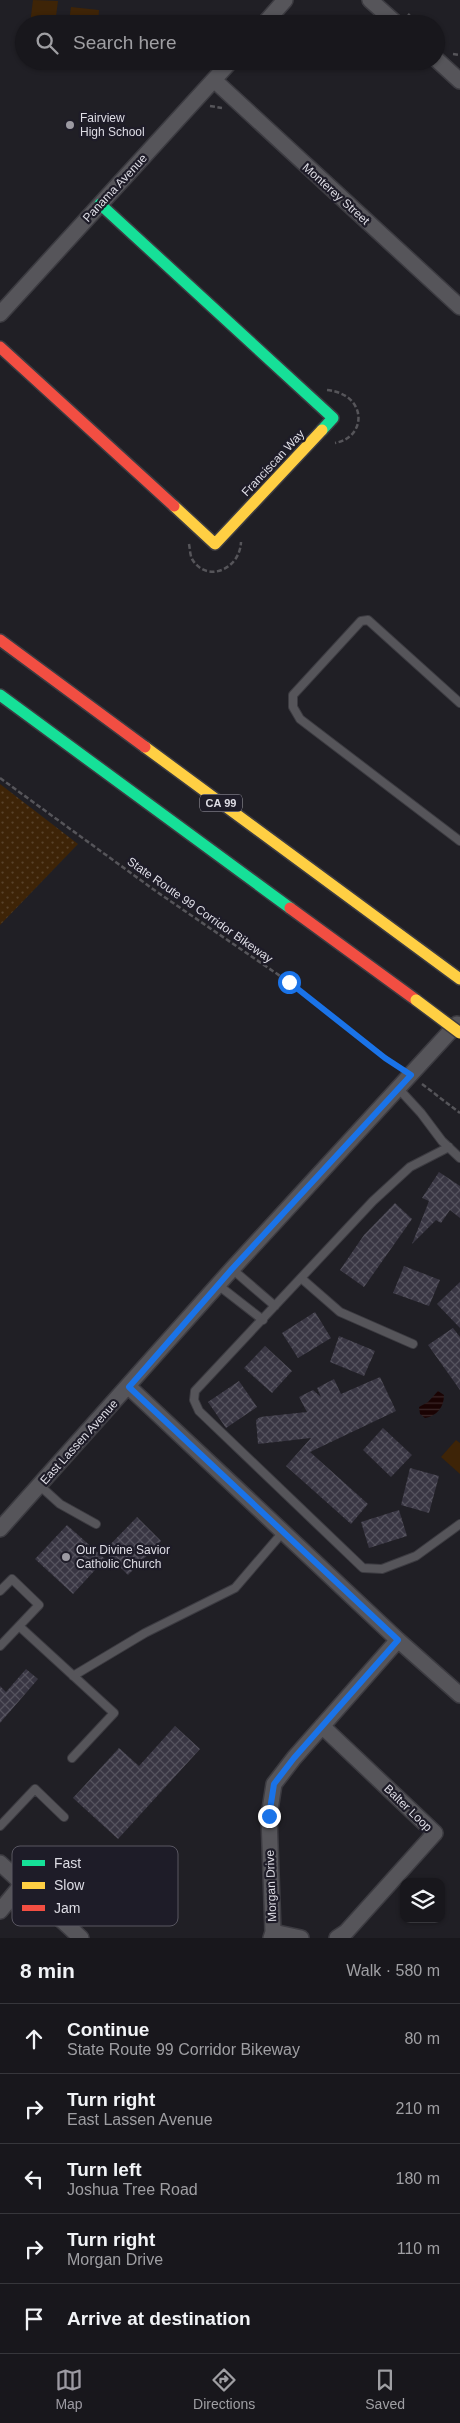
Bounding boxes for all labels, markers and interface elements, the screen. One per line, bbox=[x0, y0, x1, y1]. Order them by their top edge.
search box bbox=[15, 15, 445, 70]
icon: search bbox=[33, 29, 61, 57]
text: Search here bbox=[73, 32, 177, 53]
place label: Fairview High School bbox=[80, 111, 145, 139]
marker: Fairview High School bbox=[64, 119, 76, 131]
street label: Panama Avenue bbox=[80, 151, 150, 225]
street label: Monterey Street bbox=[300, 160, 373, 228]
street label: Franciscan Way bbox=[239, 427, 307, 499]
road number: CA 99 bbox=[200, 794, 242, 811]
street label: State Route 99 Corridor Bikeway bbox=[124, 854, 276, 966]
route start bbox=[278, 971, 301, 994]
street label: East Lassen Avenue bbox=[37, 1397, 121, 1487]
place label: Our Divine Savior Catholic Church bbox=[76, 1543, 170, 1571]
marker: Our Divine Savior Catholic Church bbox=[60, 1551, 72, 1563]
street label: Balter Loop bbox=[381, 1782, 435, 1835]
route end bbox=[258, 1805, 281, 1828]
legend bbox=[12, 1846, 178, 1926]
street label: Morgan Drive bbox=[263, 1849, 279, 1922]
text: Fast bbox=[54, 1855, 81, 1871]
text: Slow bbox=[54, 1877, 85, 1893]
map controls bbox=[400, 1878, 445, 1923]
button: layers bbox=[400, 1878, 445, 1923]
text: Jam bbox=[54, 1900, 80, 1916]
text: 8 min bbox=[20, 1959, 75, 1982]
text: Walk · 580 m bbox=[346, 1962, 440, 1979]
text: Continue bbox=[67, 2019, 149, 2040]
icon: ahead bbox=[20, 2025, 48, 2053]
text: 80 m bbox=[404, 2030, 440, 2047]
text: State Route 99 Corridor Bikeway bbox=[67, 2041, 300, 2058]
text: Turn right bbox=[67, 2089, 155, 2110]
icon: right bbox=[20, 2095, 48, 2123]
text: 210 m bbox=[396, 2100, 440, 2117]
text: East Lassen Avenue bbox=[67, 2111, 213, 2128]
text: Turn left bbox=[67, 2159, 142, 2180]
icon: left bbox=[20, 2165, 48, 2193]
text: 180 m bbox=[396, 2170, 440, 2187]
text: Joshua Tree Road bbox=[67, 2181, 198, 2198]
text: Turn right bbox=[67, 2229, 155, 2250]
icon: right bbox=[20, 2235, 48, 2263]
text: 110 m bbox=[397, 2240, 440, 2257]
text: Morgan Drive bbox=[67, 2251, 163, 2268]
icon: arrive bbox=[20, 2305, 48, 2333]
text: Arrive at destination bbox=[67, 2308, 251, 2329]
tab: Map bbox=[55, 2366, 83, 2412]
tab: Directions bbox=[193, 2366, 255, 2412]
tab: Saved bbox=[365, 2366, 405, 2412]

